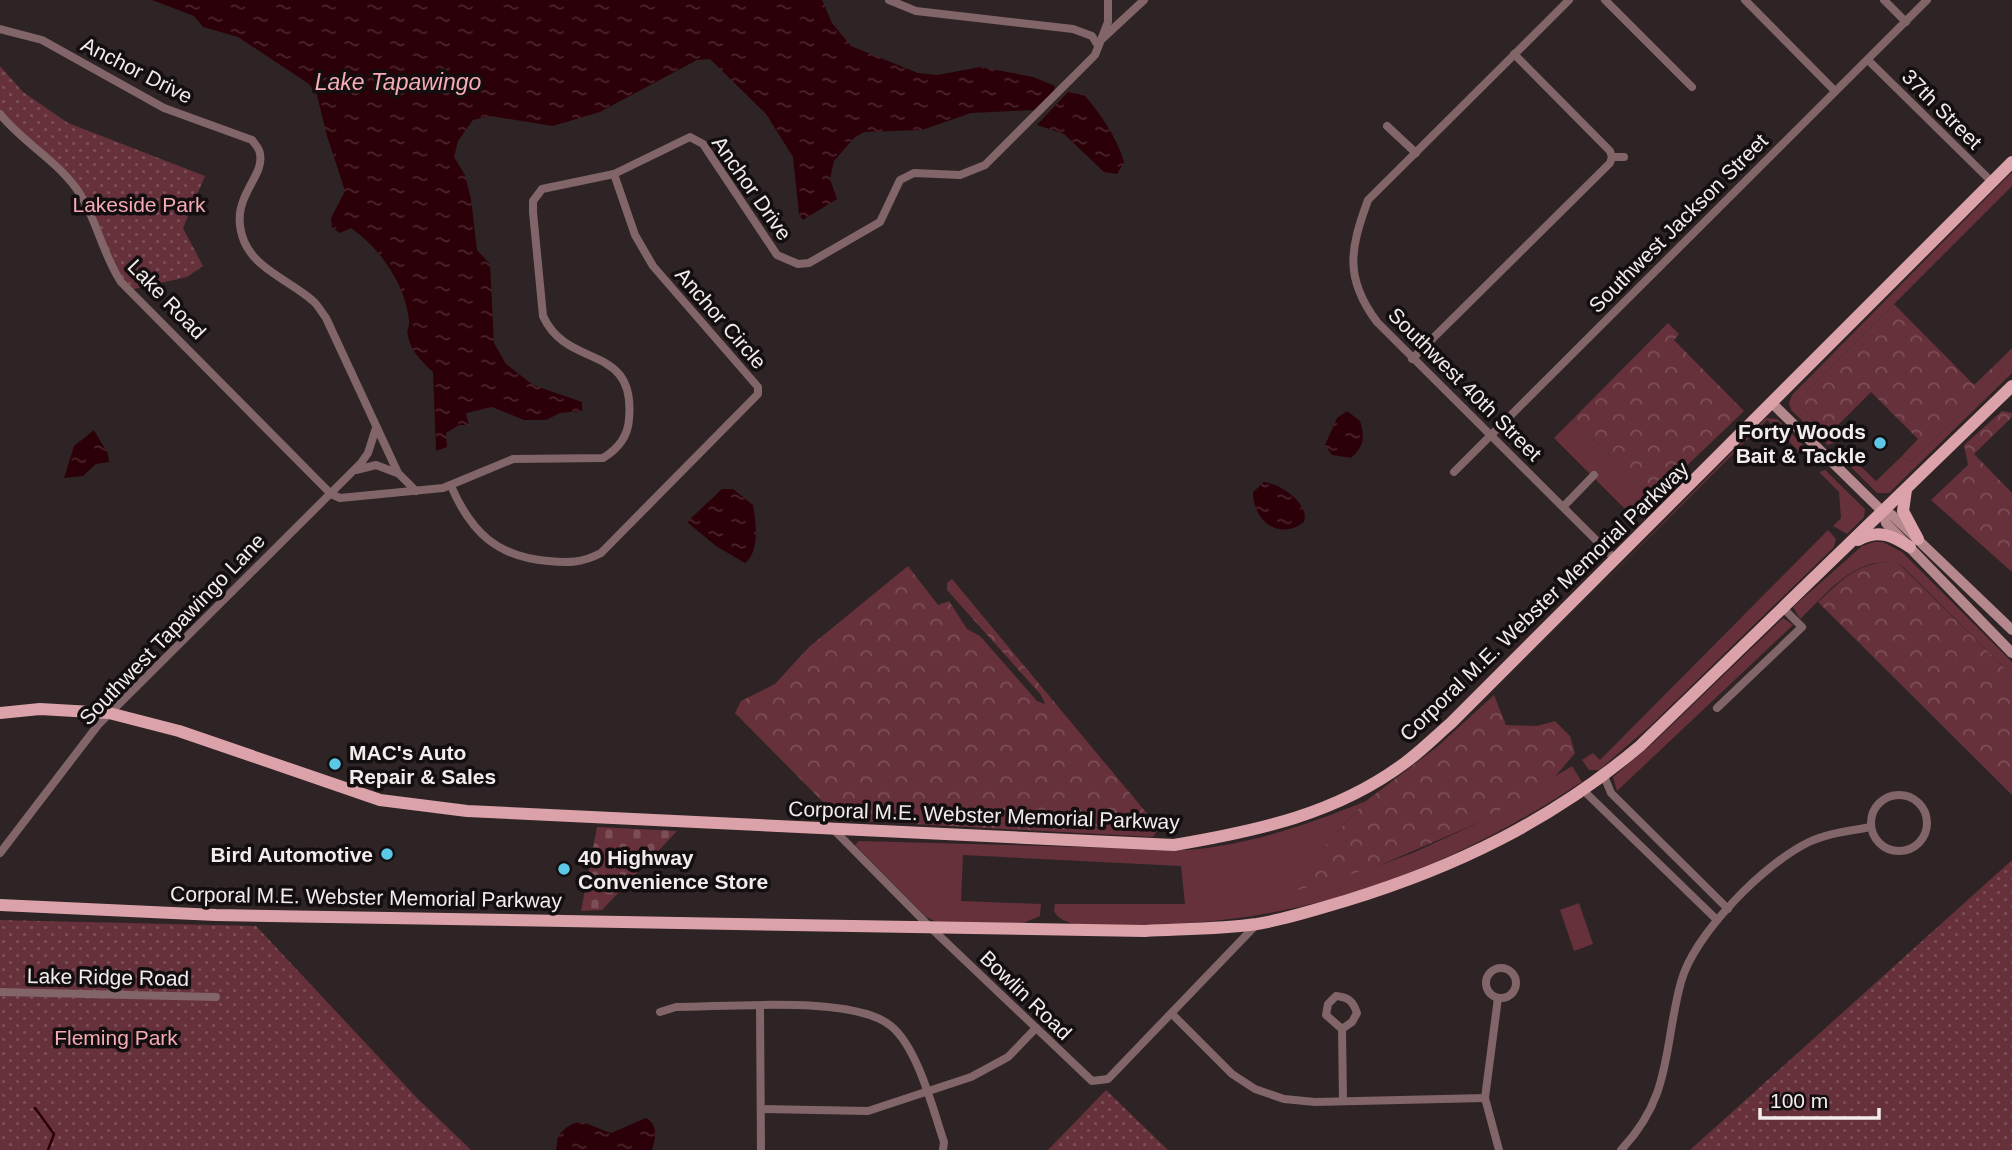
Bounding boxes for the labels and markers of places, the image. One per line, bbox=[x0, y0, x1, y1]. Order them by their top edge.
place label: Forty Woods Bait & Tackle bbox=[1736, 420, 1866, 467]
marker: Forty Woods Bait & Tackle bbox=[1872, 435, 1888, 451]
place label: MAC's Auto Repair & Sales bbox=[349, 741, 496, 788]
marker: MAC's Auto Repair & Sales bbox=[327, 756, 343, 772]
place label: Bird Automotive bbox=[210, 843, 373, 866]
marker: Bird Automotive bbox=[379, 846, 395, 862]
place label: 40 Highway Convenience Store bbox=[578, 846, 768, 893]
marker: 40 Highway Convenience Store bbox=[556, 861, 572, 877]

